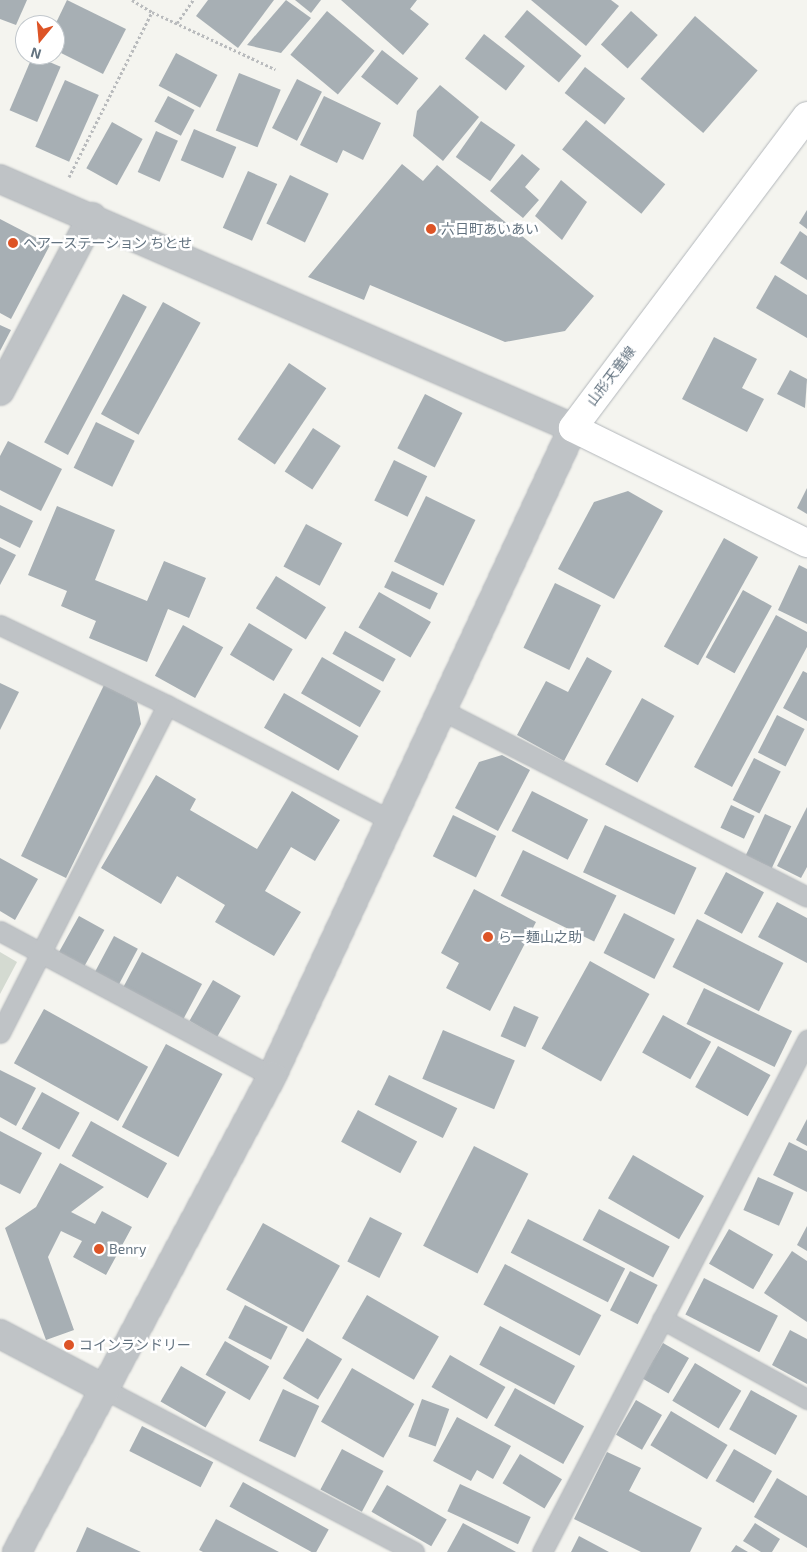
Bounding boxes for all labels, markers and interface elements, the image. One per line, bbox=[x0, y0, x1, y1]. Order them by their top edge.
north arrow bbox=[15, 15, 65, 65]
text: N bbox=[28, 44, 43, 63]
place label: 六日町あいあい bbox=[441, 221, 539, 237]
marker: 六日町あいあい bbox=[425, 223, 437, 235]
place label: ヘアーステーション ちとせ bbox=[23, 235, 193, 251]
marker: ヘアーステーション ちとせ bbox=[7, 237, 19, 249]
street label: 山形天童線 bbox=[583, 343, 639, 409]
place label: らー麺山之助 bbox=[498, 929, 582, 945]
marker: らー麺山之助 bbox=[482, 931, 494, 943]
place label: Benry bbox=[109, 1241, 146, 1257]
marker: Benry bbox=[93, 1243, 105, 1255]
place label: コインランドリー bbox=[79, 1337, 191, 1353]
marker: コインランドリー bbox=[63, 1339, 75, 1351]

